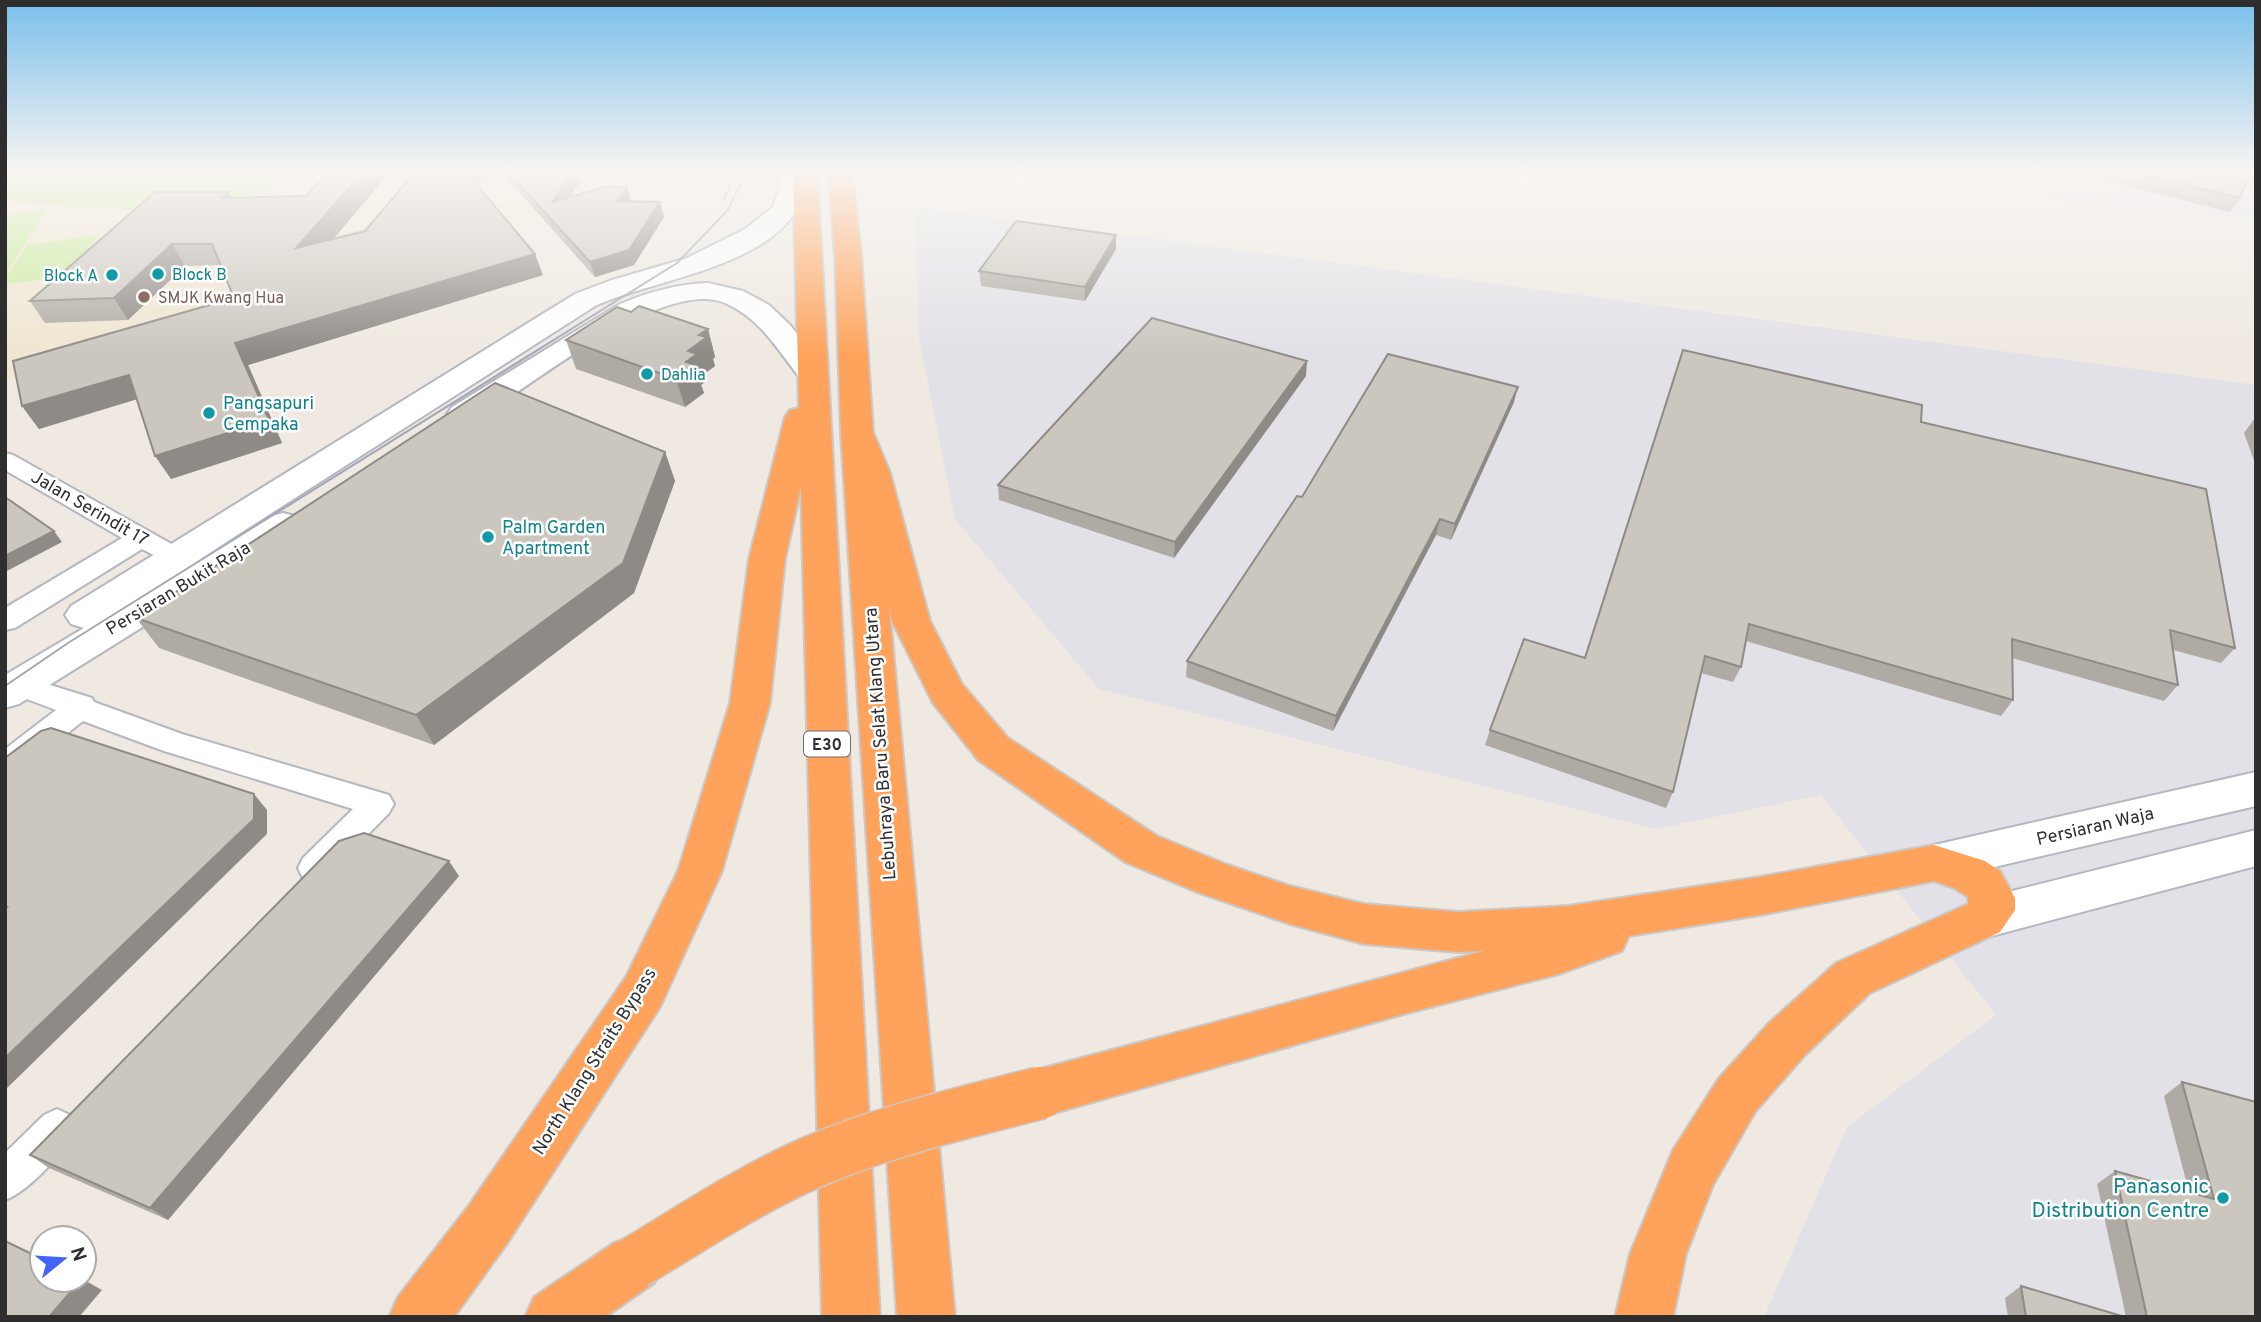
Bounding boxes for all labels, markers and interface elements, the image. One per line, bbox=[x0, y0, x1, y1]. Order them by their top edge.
marker: Block B bbox=[150, 266, 166, 282]
place label: Block B bbox=[172, 266, 227, 286]
place label: Block A bbox=[44, 267, 98, 287]
marker: Block A bbox=[104, 267, 120, 283]
marker: SMJK Kwang Hua bbox=[136, 289, 152, 305]
place label: SMJK Kwang Hua bbox=[158, 289, 284, 309]
marker: Dahlia bbox=[639, 366, 655, 382]
place label: Dahlia bbox=[661, 366, 706, 386]
place label: Pangsapuri Cempaka bbox=[223, 393, 314, 437]
marker: Pangsapuri Cempaka bbox=[201, 405, 217, 421]
street label: Jalan Serindit 17 bbox=[26, 466, 152, 552]
place label: Palm Garden Apartment bbox=[502, 517, 605, 561]
marker: Palm Garden Apartment bbox=[480, 529, 496, 545]
street label: Persiaran Bukit Raja bbox=[102, 537, 255, 641]
street label: Lebuhraya Baru Selat Klang Utara bbox=[860, 607, 902, 881]
road number: E30 bbox=[804, 732, 850, 757]
street label: Persiaran Waja bbox=[2034, 803, 2156, 852]
street label: North Klang Straits Bypass bbox=[528, 964, 662, 1160]
place label: Panasonic Distribution Centre bbox=[2032, 1174, 2209, 1225]
marker: Panasonic Distribution Centre bbox=[2215, 1190, 2231, 1206]
north arrow bbox=[28, 1224, 98, 1294]
text: N bbox=[64, 1244, 91, 1265]

